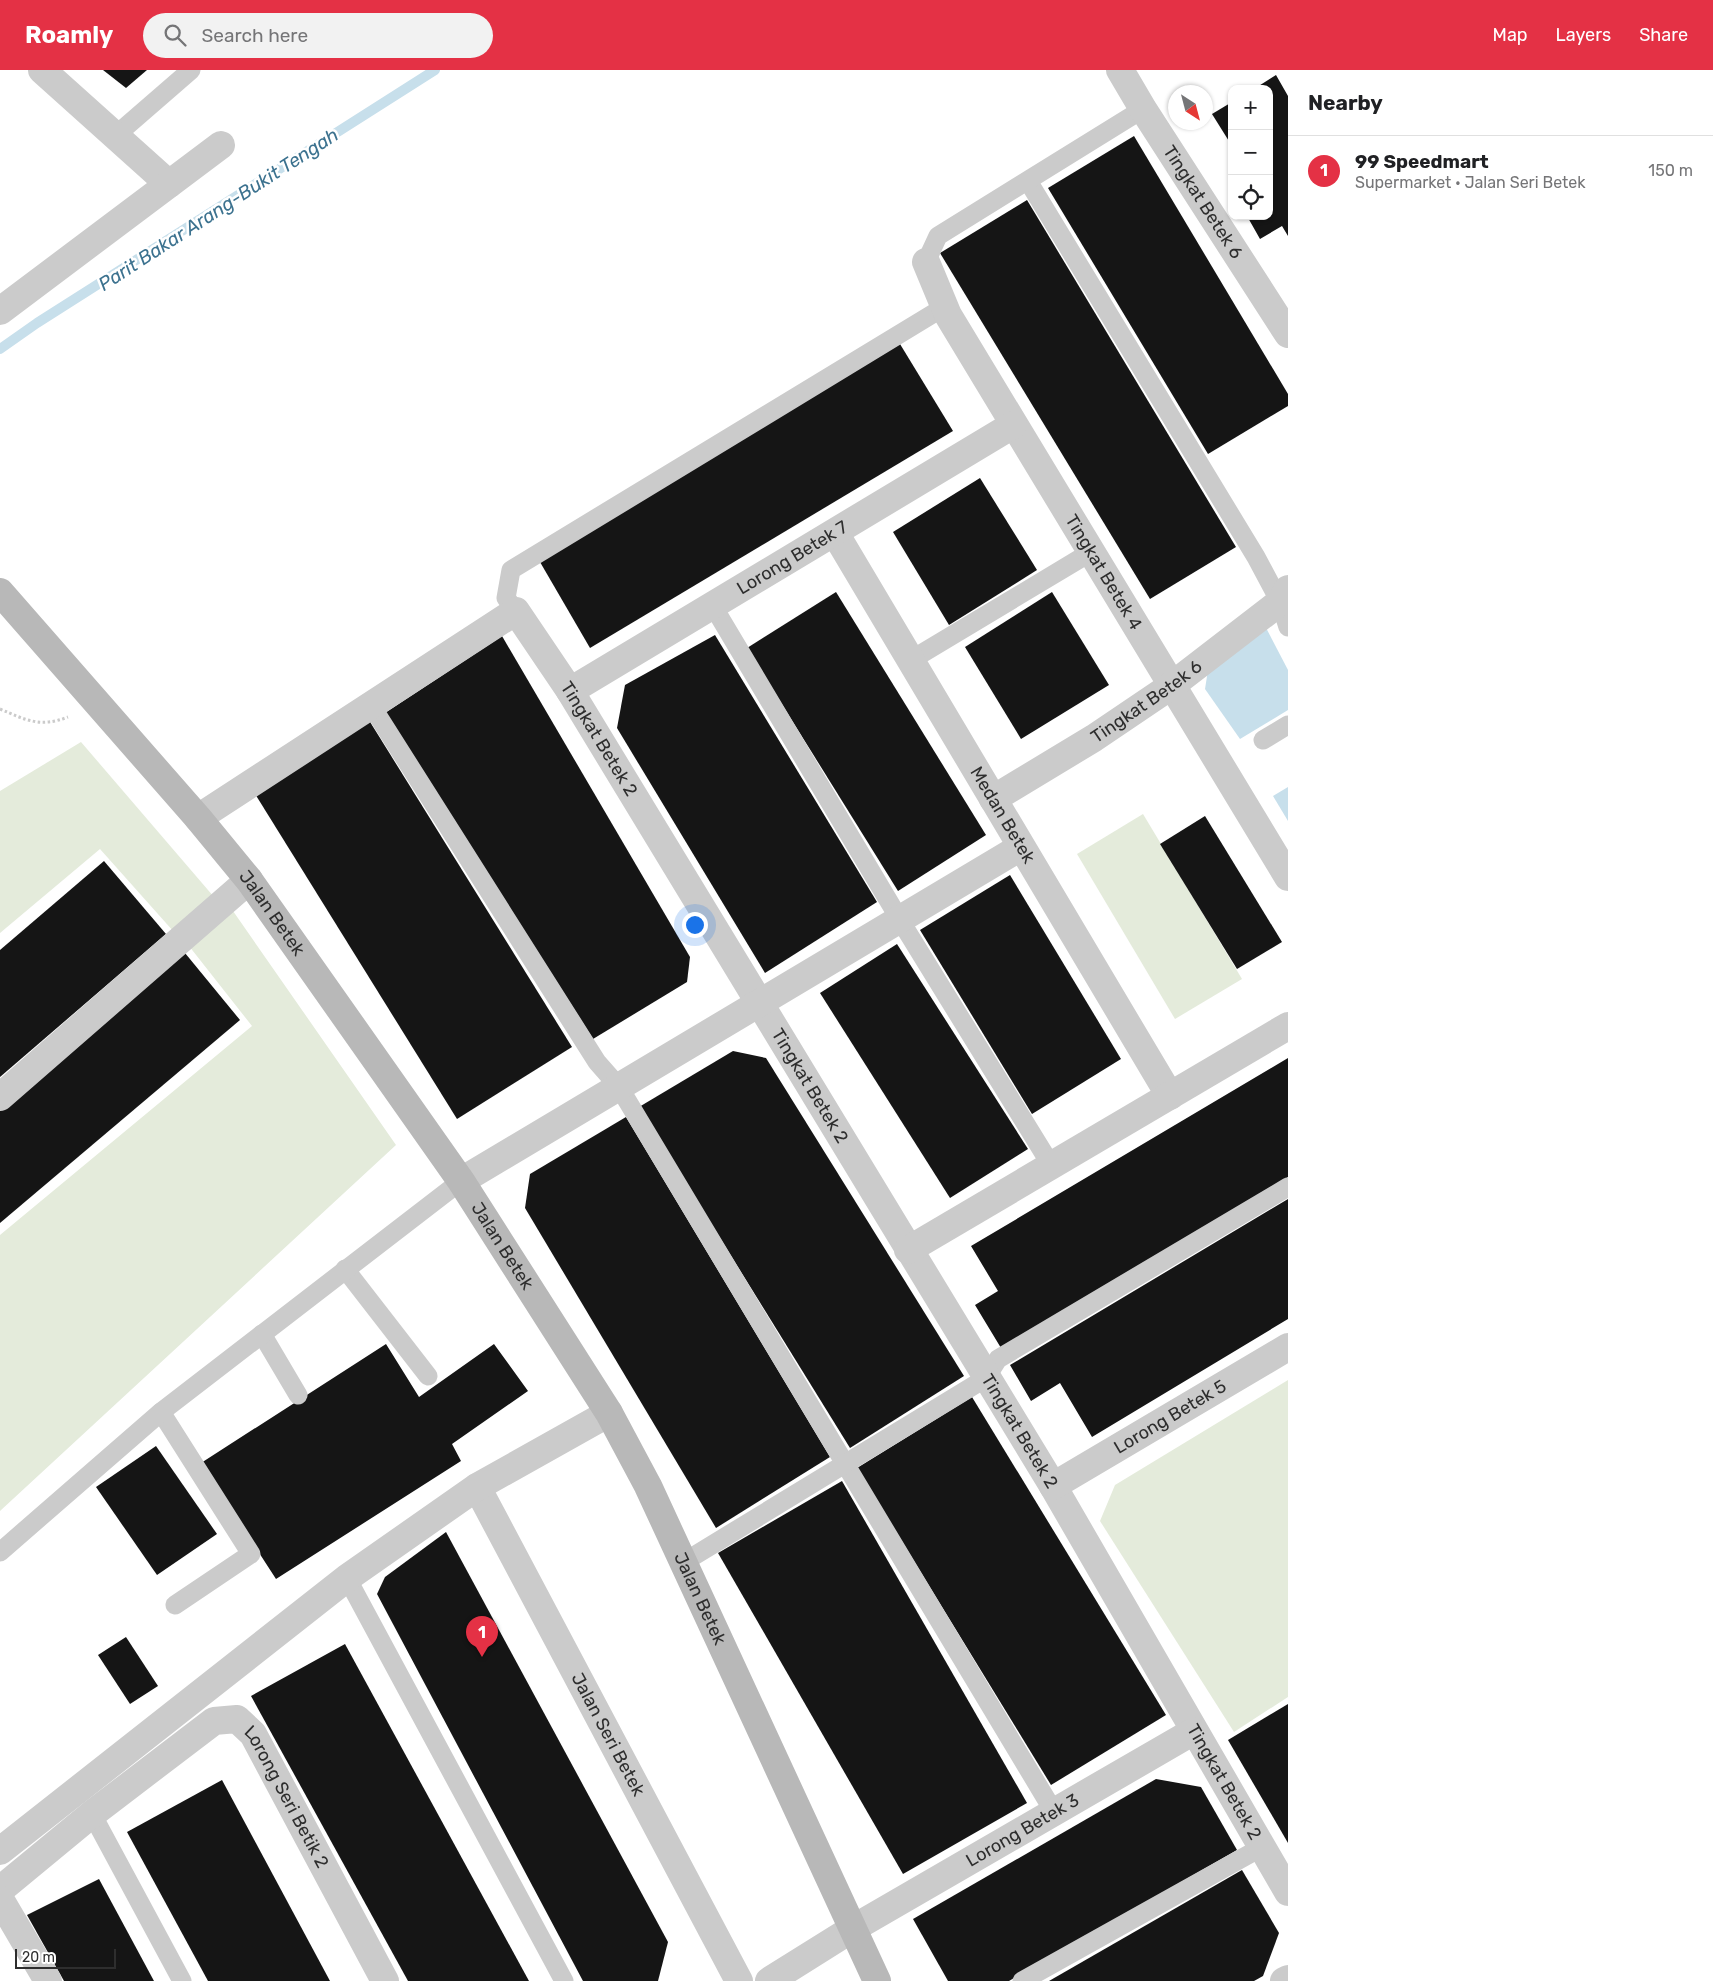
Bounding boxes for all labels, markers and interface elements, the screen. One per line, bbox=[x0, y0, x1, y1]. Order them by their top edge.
search box bbox=[143, 13, 493, 58]
text: Roamly bbox=[25, 21, 113, 49]
icon: search bbox=[161, 21, 189, 49]
text: Search here bbox=[201, 24, 308, 47]
text: Map bbox=[1493, 24, 1528, 46]
text: Layers bbox=[1556, 24, 1611, 46]
text: Share bbox=[1639, 24, 1688, 46]
north arrow bbox=[1168, 85, 1213, 130]
map controls bbox=[1228, 85, 1273, 220]
button: + bbox=[1228, 85, 1273, 130]
text: Nearby bbox=[1308, 90, 1383, 115]
water label: Parit Bakar Arang-Bukit Tengah bbox=[94, 123, 343, 296]
button: − bbox=[1228, 130, 1273, 175]
street label: Tingkat Betek 6 bbox=[1158, 141, 1248, 263]
text: 99 Speedmart bbox=[1355, 150, 1489, 173]
text: 1 bbox=[1320, 161, 1328, 180]
text: 150 m bbox=[1648, 161, 1693, 180]
text: Supermarket · Jalan Seri Betek bbox=[1355, 173, 1586, 192]
button: locate bbox=[1228, 175, 1273, 220]
street label: Tingkat Betek 4 bbox=[1060, 511, 1147, 634]
street label: Lorong Betek 7 bbox=[733, 516, 851, 599]
street label: Tingkat Betek 6 bbox=[1087, 655, 1207, 748]
street label: Tingkat Betek 2 bbox=[556, 677, 642, 800]
street label: Medan Betek bbox=[965, 762, 1040, 868]
street label: Jalan Betek bbox=[234, 866, 310, 960]
your location bbox=[682, 912, 708, 938]
street label: Tingkat Betek 2 bbox=[767, 1025, 853, 1147]
street label: Jalan Betek bbox=[466, 1198, 539, 1294]
street label: Tingkat Betek 2 bbox=[976, 1370, 1063, 1492]
street label: Lorong Betek 5 bbox=[1110, 1375, 1230, 1459]
street label: Jalan Betek bbox=[669, 1549, 731, 1649]
pin: 1 bbox=[466, 1616, 498, 1657]
street label: Jalan Seri Betek bbox=[567, 1669, 650, 1800]
street label: Tingkat Betek 2 bbox=[1182, 1720, 1266, 1844]
street label: Lorong Seri Betik 2 bbox=[240, 1721, 333, 1872]
street label: Lorong Betek 3 bbox=[962, 1789, 1083, 1872]
scale bar bbox=[15, 1946, 116, 1969]
text: 20 m bbox=[22, 1949, 55, 1966]

